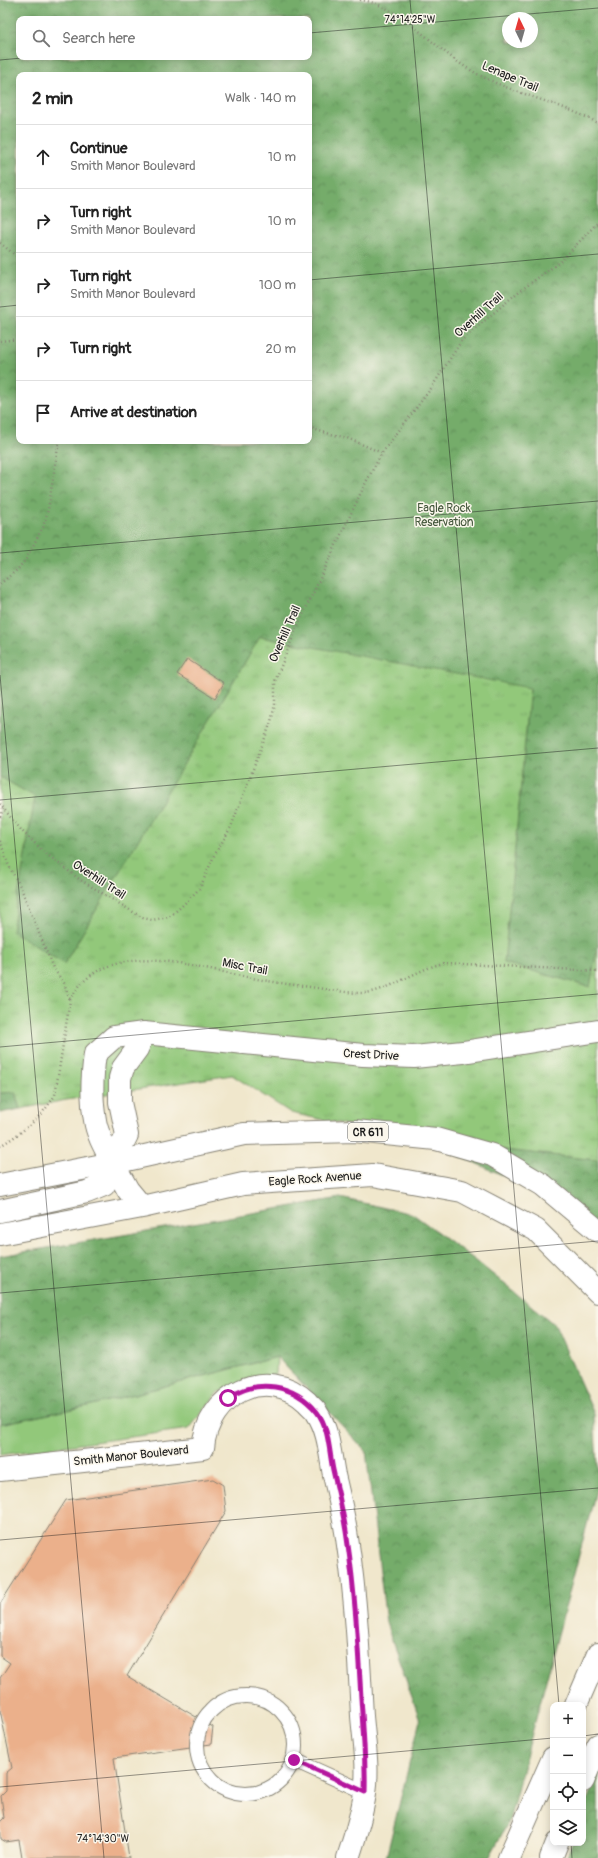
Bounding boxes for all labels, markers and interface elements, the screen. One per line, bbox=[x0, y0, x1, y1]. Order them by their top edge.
north arrow bbox=[502, 12, 538, 48]
text: 74°14'25"W bbox=[385, 14, 436, 26]
search box bbox=[16, 16, 312, 60]
icon: search bbox=[30, 27, 52, 49]
text: Search here bbox=[62, 29, 135, 48]
street label: Lenape Trail bbox=[479, 58, 541, 96]
text: 2 min bbox=[32, 88, 73, 109]
text: Walk · 140 m bbox=[225, 90, 296, 106]
text: Continue bbox=[70, 139, 128, 158]
icon: ahead bbox=[32, 146, 54, 168]
text: 10 m bbox=[268, 149, 296, 165]
text: Smith Manor Boulevard bbox=[70, 158, 196, 174]
text: Turn right bbox=[70, 203, 131, 222]
icon: right bbox=[32, 210, 54, 232]
text: 10 m bbox=[268, 213, 296, 229]
text: Smith Manor Boulevard bbox=[70, 222, 196, 238]
text: Turn right bbox=[70, 267, 131, 286]
icon: right bbox=[32, 274, 54, 296]
text: 100 m bbox=[259, 277, 296, 293]
text: Smith Manor Boulevard bbox=[70, 286, 196, 302]
street label: Overhill Trail bbox=[451, 289, 507, 341]
icon: right bbox=[32, 338, 54, 360]
text: Turn right bbox=[70, 339, 131, 358]
text: 20 m bbox=[265, 341, 296, 357]
icon: arrive bbox=[32, 402, 54, 424]
text: Arrive at destination bbox=[70, 403, 197, 422]
park label: Eagle Rock Reservation bbox=[414, 501, 474, 530]
street label: Overhill Trail bbox=[266, 603, 304, 665]
street label: Overhill Trail bbox=[70, 857, 129, 903]
street label: Misc Trail bbox=[221, 955, 269, 979]
street label: Crest Drive bbox=[343, 1046, 399, 1064]
road number: CR 611 bbox=[348, 1123, 388, 1141]
street label: Eagle Rock Avenue bbox=[268, 1168, 362, 1190]
route start bbox=[219, 1389, 237, 1407]
street label: Smith Manor Boulevard bbox=[73, 1442, 190, 1470]
map controls bbox=[550, 1702, 586, 1846]
button: + bbox=[550, 1702, 586, 1738]
button: − bbox=[550, 1738, 586, 1774]
route end bbox=[285, 1751, 303, 1769]
button: locate bbox=[550, 1774, 586, 1810]
button: layers bbox=[550, 1810, 586, 1846]
text: 74°14'30"W bbox=[77, 1833, 130, 1845]

